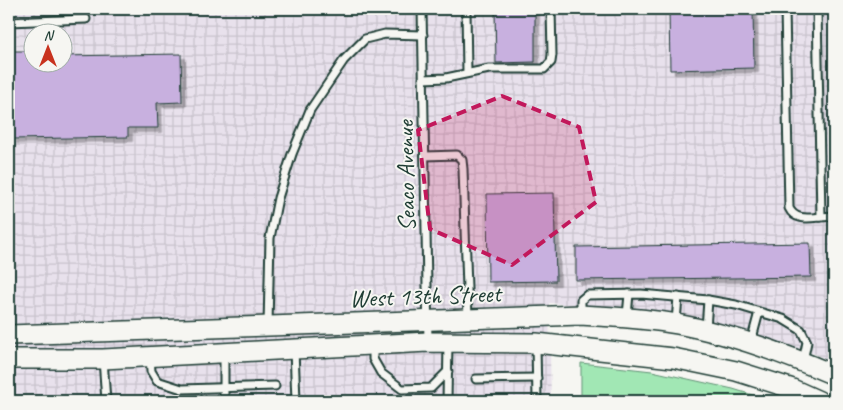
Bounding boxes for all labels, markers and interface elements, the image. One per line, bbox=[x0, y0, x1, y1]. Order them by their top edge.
north arrow bbox=[22, 22, 72, 72]
text: N bbox=[44, 27, 55, 44]
street label: Seaco Avenue bbox=[389, 118, 423, 232]
street label: West 13th Street bbox=[349, 277, 504, 315]

